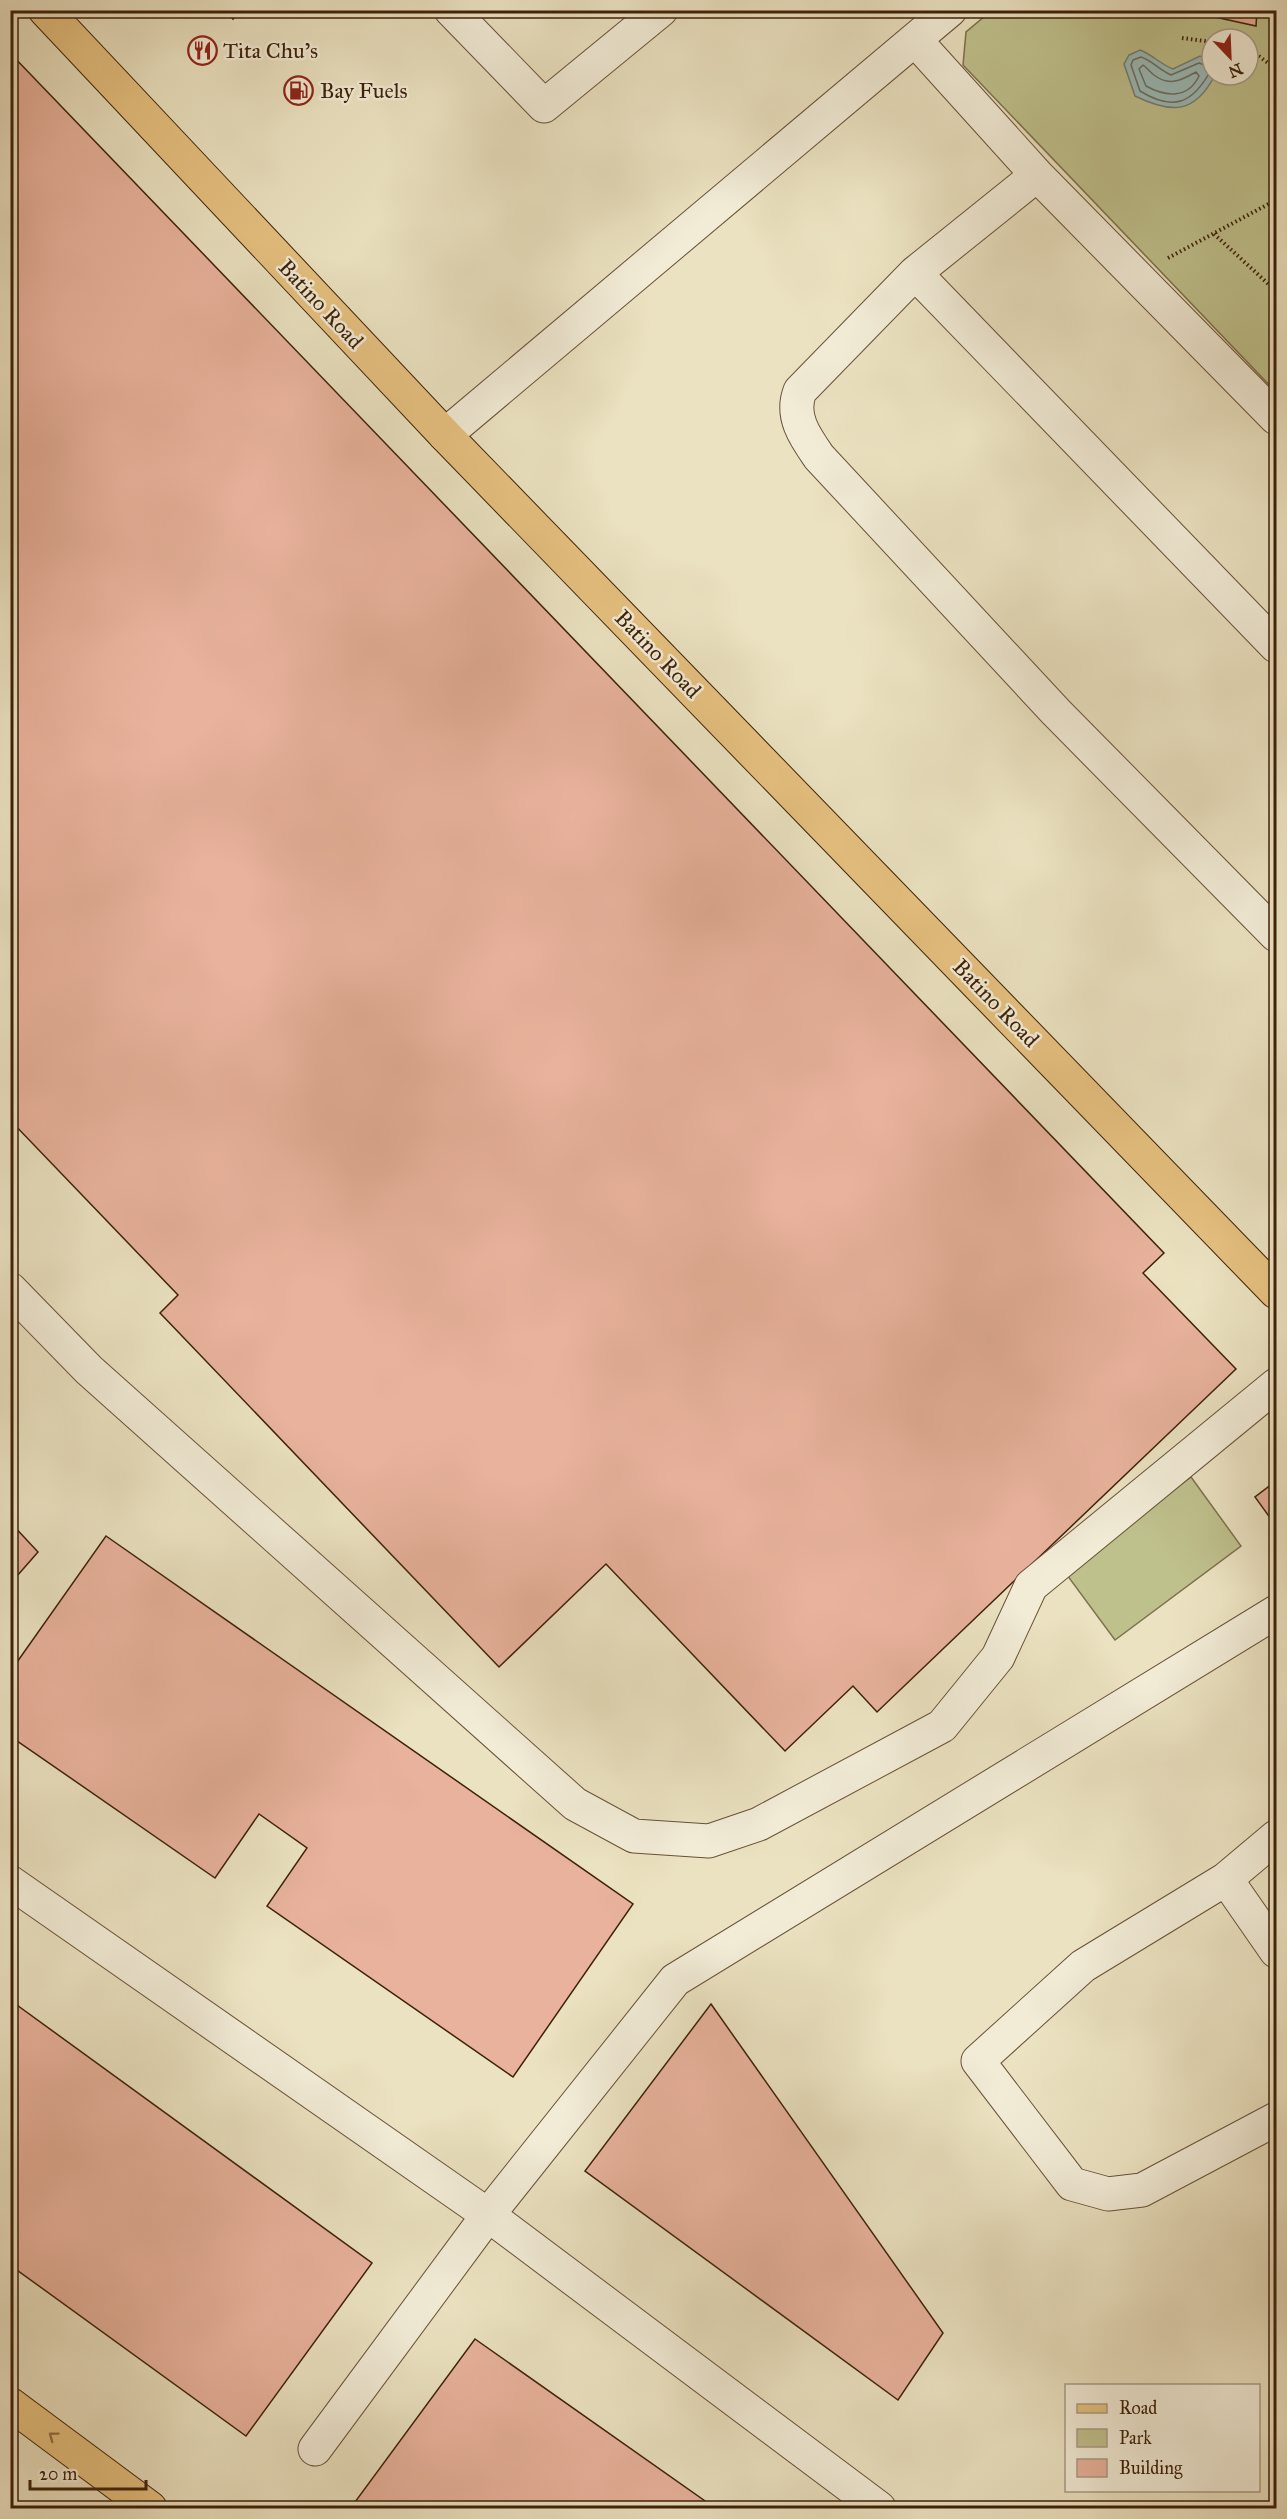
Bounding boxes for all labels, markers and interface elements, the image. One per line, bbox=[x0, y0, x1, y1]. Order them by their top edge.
north arrow bbox=[1200, 27, 1260, 87]
restaurant icon: Tita Chu's bbox=[186, 34, 218, 66]
place label: Tita Chu's bbox=[223, 37, 318, 64]
text: N bbox=[1225, 59, 1246, 82]
fuel station icon: Bay Fuels bbox=[283, 74, 315, 106]
place label: Bay Fuels bbox=[320, 77, 408, 104]
street label: Batino Road bbox=[273, 254, 369, 354]
street label: Batino Road bbox=[609, 604, 707, 704]
street label: Batino Road bbox=[947, 953, 1045, 1053]
legend bbox=[1065, 2384, 1260, 2492]
text: Road bbox=[1119, 2397, 1157, 2419]
text: Park bbox=[1119, 2427, 1152, 2449]
one-way arrow bbox=[49, 2432, 60, 2443]
scale bar bbox=[30, 2453, 146, 2491]
text: Building bbox=[1119, 2457, 1183, 2480]
text: 20 m bbox=[39, 2463, 77, 2485]

